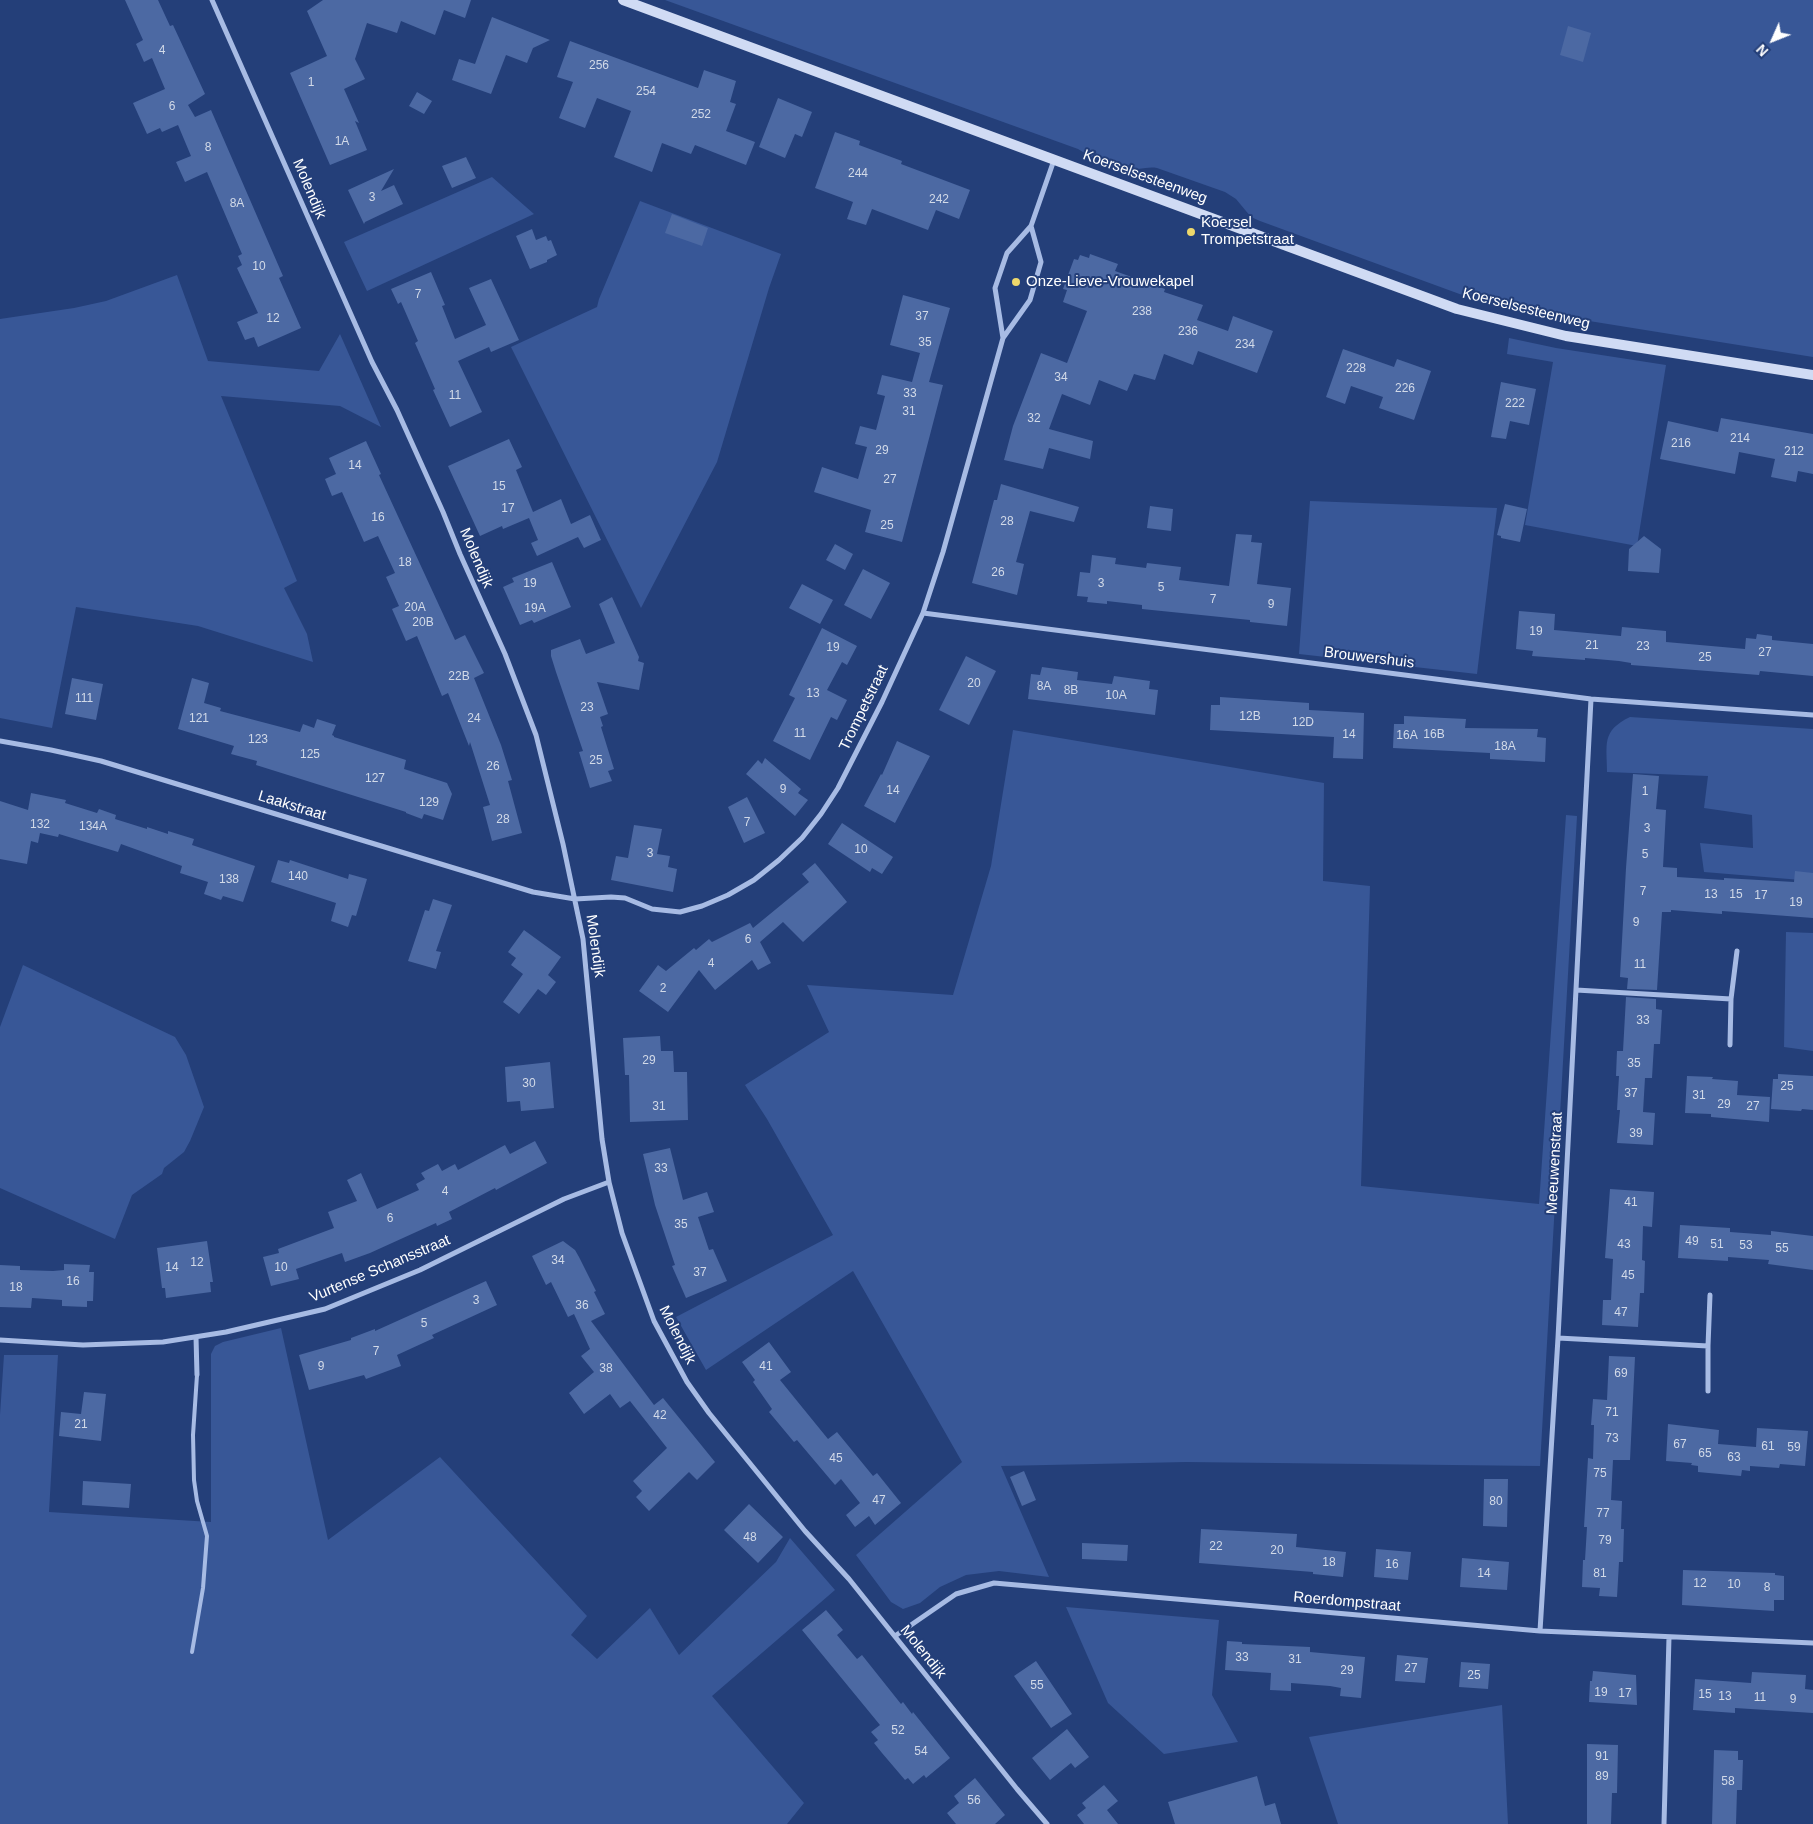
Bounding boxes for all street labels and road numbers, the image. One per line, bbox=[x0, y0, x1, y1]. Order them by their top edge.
street label: Koerselsesteenweg bbox=[1080, 146, 1210, 208]
street label: Molendijk bbox=[288, 156, 330, 222]
street label: Koerselsesteenweg bbox=[1460, 284, 1592, 334]
street label: Molendijk bbox=[455, 525, 497, 591]
street label: Brouwershuis bbox=[1323, 644, 1415, 672]
street label: Trompetstraat bbox=[836, 662, 892, 754]
street label: Laakstraat bbox=[256, 787, 328, 825]
street label: Molendijk bbox=[582, 913, 608, 979]
street label: Meeuwenstraat bbox=[1543, 1111, 1567, 1215]
street label: Vurtense Schansstraat bbox=[307, 1231, 453, 1307]
street label: Molendijk bbox=[655, 1303, 699, 1367]
street label: Roerdompstraat bbox=[1293, 1588, 1401, 1616]
street label: Molendijk bbox=[896, 1622, 950, 1682]

